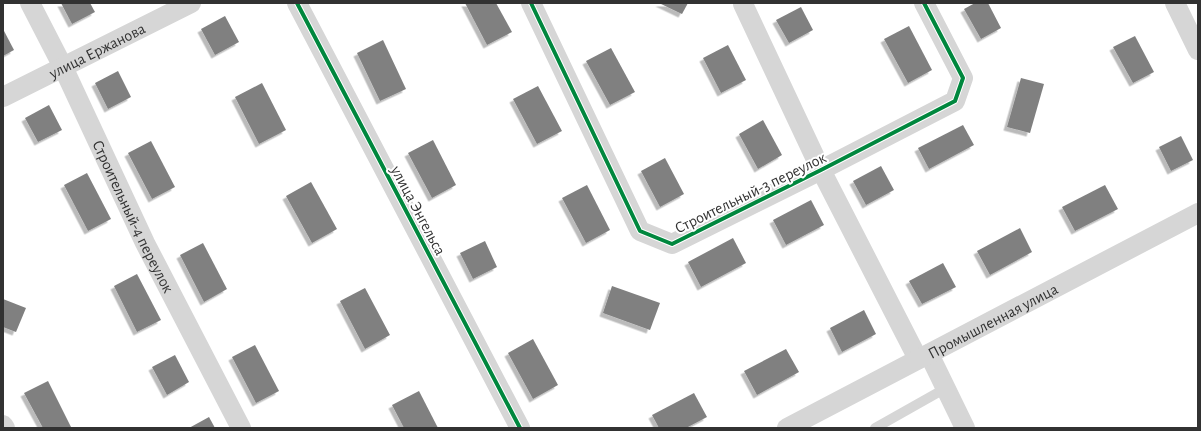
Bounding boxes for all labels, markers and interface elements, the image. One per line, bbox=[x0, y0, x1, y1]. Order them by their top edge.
street label: улица Ержанова bbox=[46, 20, 148, 83]
street label: Строительный-4 переулок bbox=[89, 138, 177, 296]
street label: Строительный-3 переулок bbox=[672, 149, 830, 237]
street label: улица Энгельса bbox=[387, 162, 448, 258]
street label: Промышленная улица bbox=[925, 281, 1061, 362]

